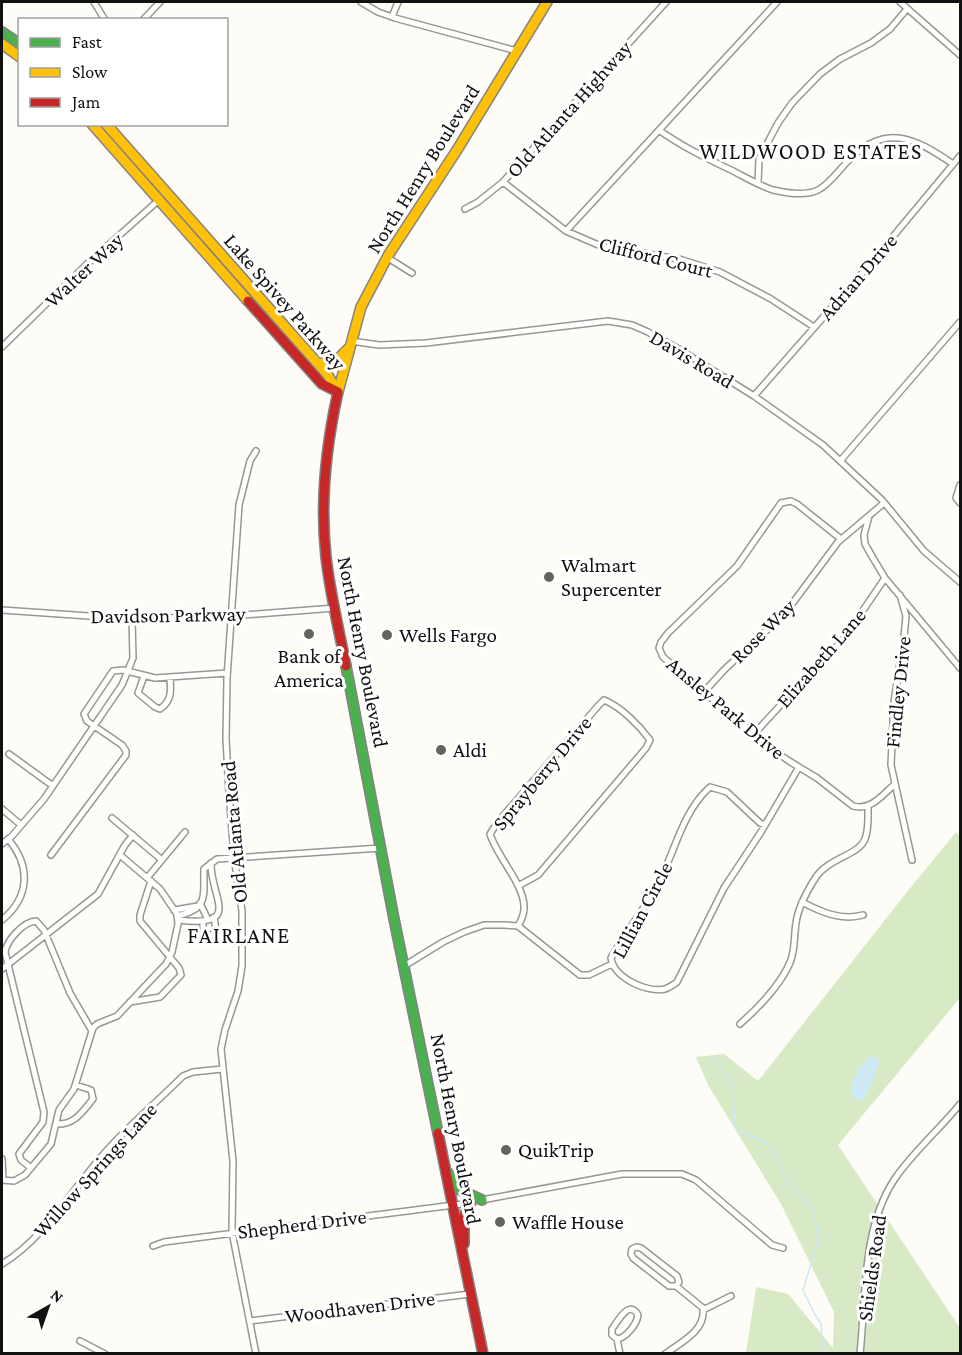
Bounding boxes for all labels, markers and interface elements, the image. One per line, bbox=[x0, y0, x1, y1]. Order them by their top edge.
legend bbox=[18, 18, 228, 126]
text: Fast bbox=[72, 32, 103, 52]
street label: Old Atlanta Highway bbox=[501, 36, 637, 182]
text: Slow bbox=[72, 62, 108, 82]
street label: North Henry Boulevard bbox=[361, 80, 485, 258]
text: Jam bbox=[70, 92, 101, 112]
district label: WILDWOOD ESTATES bbox=[699, 139, 923, 164]
street label: Walter Way bbox=[40, 227, 128, 312]
street label: Lake Spivey Parkway bbox=[219, 229, 351, 376]
street label: Adrian Drive bbox=[814, 229, 902, 325]
street label: Clifford Court bbox=[597, 231, 716, 283]
street label: Davis Road bbox=[646, 325, 738, 393]
place label: Walmart Supercenter bbox=[561, 553, 662, 601]
street label: North Henry Boulevard bbox=[333, 554, 393, 750]
marker: Walmart Supercenter bbox=[542, 570, 556, 584]
street label: Rose Way bbox=[726, 594, 800, 668]
street label: Davidson Parkway bbox=[90, 602, 246, 628]
street label: Elizabeth Lane bbox=[771, 603, 871, 713]
place label: Wells Fargo bbox=[399, 623, 497, 647]
marker: Bank of America bbox=[302, 627, 316, 641]
marker: Wells Fargo bbox=[380, 628, 394, 642]
street label: Findley Drive bbox=[880, 635, 916, 749]
place label: Bank of America bbox=[274, 644, 344, 692]
street label: Ansley Park Drive bbox=[662, 652, 790, 764]
street label: Sprayberry Drive bbox=[487, 711, 597, 835]
place label: Aldi bbox=[453, 738, 488, 762]
marker: Aldi bbox=[434, 743, 448, 757]
street label: Old Atlanta Road bbox=[216, 760, 252, 904]
street label: Lillian Circle bbox=[607, 858, 677, 962]
district label: FAIRLANE bbox=[187, 923, 291, 948]
street label: North Henry Boulevard bbox=[426, 1031, 486, 1227]
street label: Willow Springs Lane bbox=[28, 1098, 162, 1242]
place label: QuikTrip bbox=[518, 1138, 594, 1162]
marker: QuikTrip bbox=[499, 1143, 513, 1157]
street label: Shepherd Drive bbox=[236, 1204, 368, 1244]
place label: Waffle House bbox=[512, 1210, 624, 1234]
street label: Shields Road bbox=[853, 1213, 891, 1323]
marker: Waffle House bbox=[493, 1215, 507, 1229]
north arrow bbox=[18, 1277, 78, 1337]
text: N bbox=[48, 1286, 67, 1306]
street label: Woodhaven Drive bbox=[284, 1286, 436, 1328]

